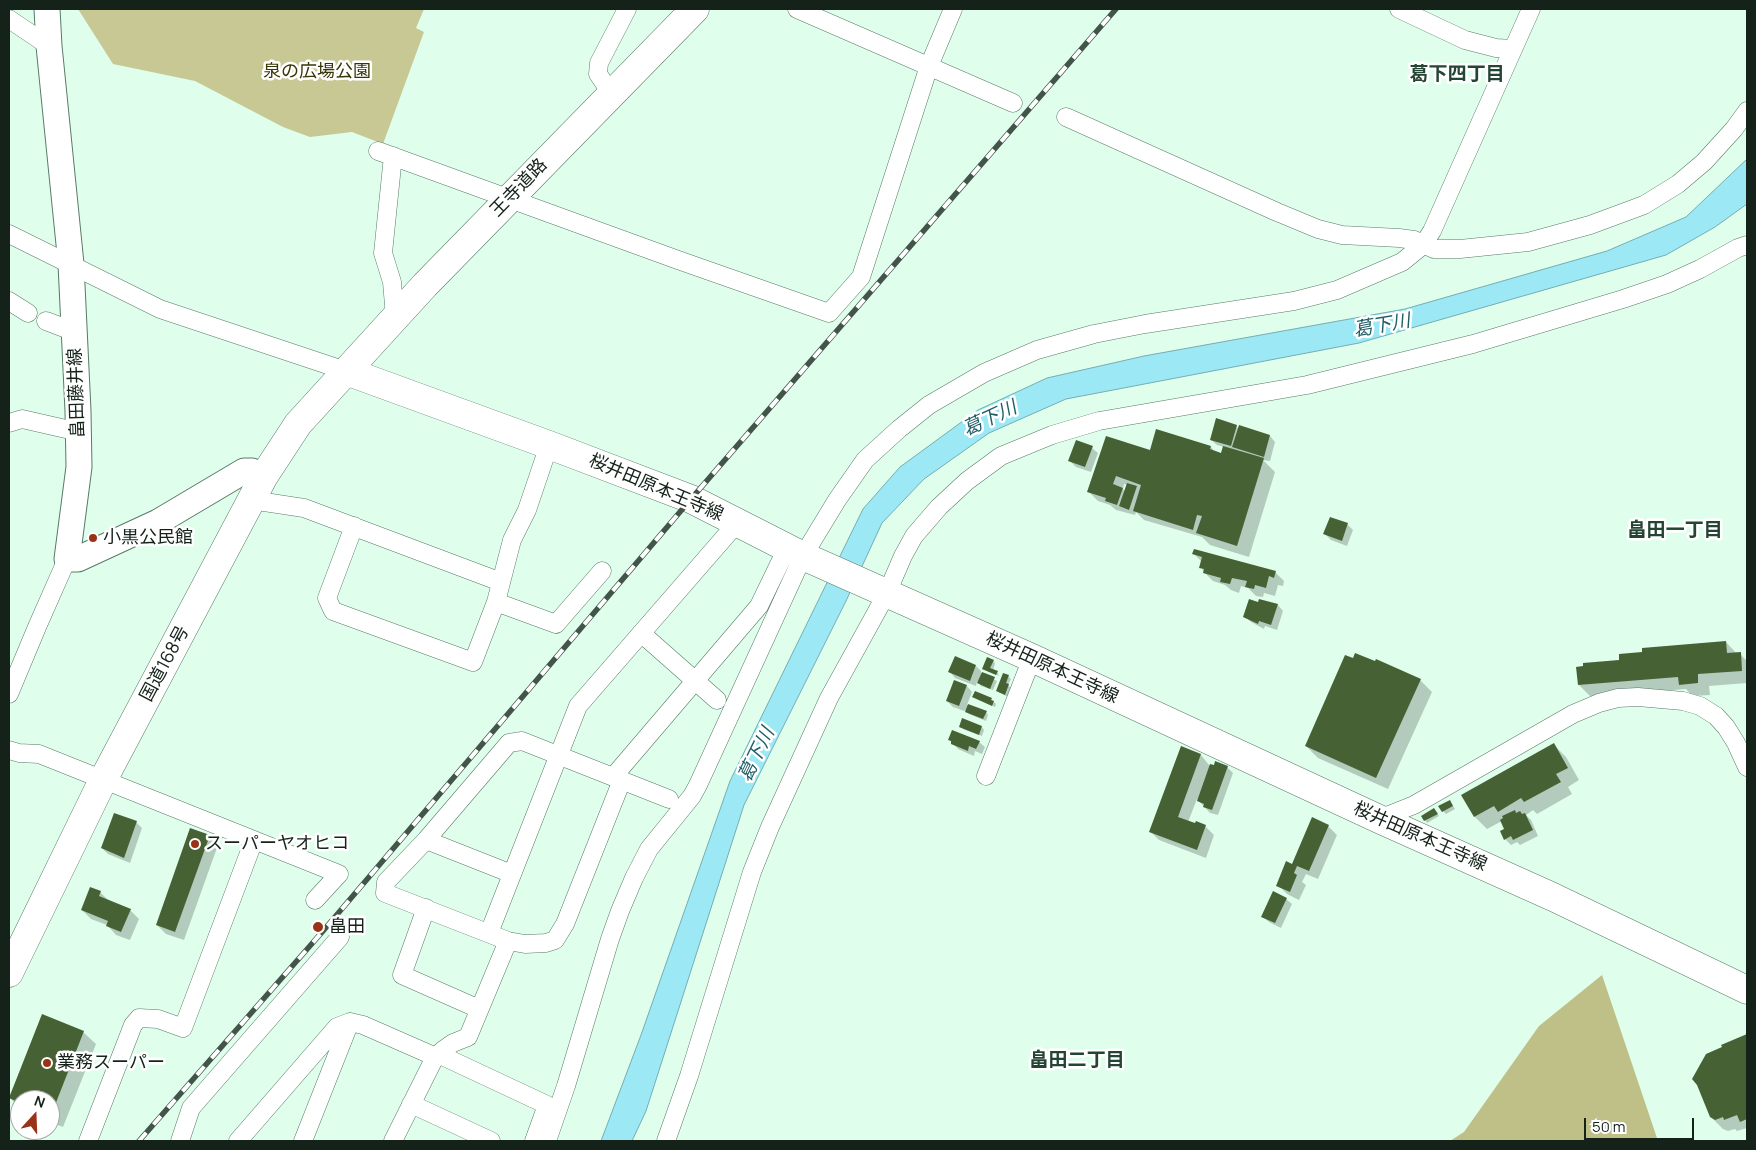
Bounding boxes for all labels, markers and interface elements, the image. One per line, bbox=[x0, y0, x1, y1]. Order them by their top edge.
park label: 泉の広場公園 bbox=[263, 61, 371, 83]
district label: 葛下四丁目 bbox=[1410, 64, 1504, 86]
street label: 王寺道路 bbox=[486, 155, 552, 221]
water label: 葛下川 bbox=[1352, 310, 1412, 342]
street label: 畠田藤井線 bbox=[65, 348, 89, 438]
water label: 葛下川 bbox=[959, 397, 1021, 441]
street label: 桜井田原本王寺線 bbox=[586, 450, 726, 526]
district label: 畠田一丁目 bbox=[1628, 520, 1722, 542]
place label: 小黒公民館 bbox=[103, 527, 193, 549]
marker: 小黒公民館 bbox=[87, 532, 99, 544]
street label: 国道168号 bbox=[136, 622, 194, 706]
street label: 桜井田原本王寺線 bbox=[982, 628, 1122, 708]
water label: 葛下川 bbox=[734, 724, 780, 786]
street label: 桜井田原本王寺線 bbox=[1350, 798, 1490, 876]
place label: スーパーヤオヒコ bbox=[205, 833, 349, 855]
marker: スーパーヤオヒコ bbox=[189, 838, 201, 850]
place label: 畠田 bbox=[329, 916, 365, 938]
marker: 畠田 bbox=[311, 920, 325, 934]
district label: 畠田二丁目 bbox=[1030, 1050, 1124, 1072]
place label: 業務スーパー bbox=[57, 1052, 165, 1074]
marker: 業務スーパー bbox=[41, 1057, 53, 1069]
north arrow bbox=[10, 1090, 60, 1140]
text: N bbox=[32, 1091, 48, 1112]
scale bar bbox=[1586, 1108, 1696, 1140]
text: 50 m bbox=[1592, 1116, 1626, 1137]

